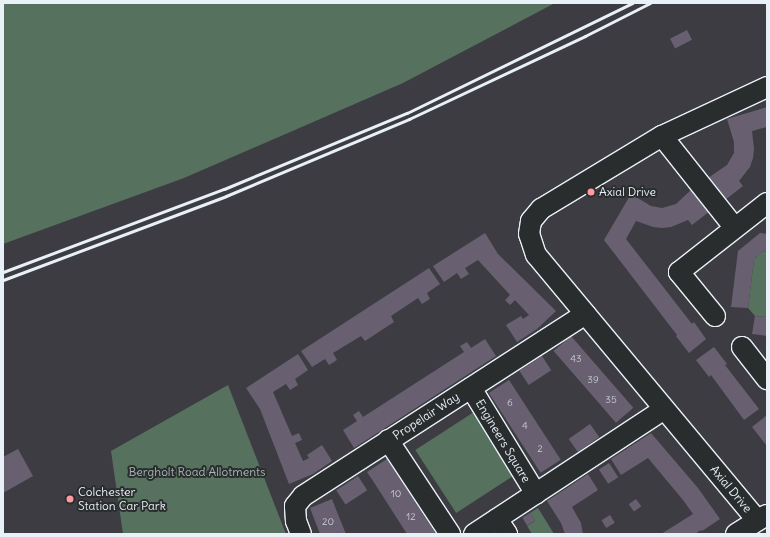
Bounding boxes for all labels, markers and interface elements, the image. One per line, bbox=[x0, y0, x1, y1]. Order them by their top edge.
place label: Axial Drive bbox=[599, 185, 656, 199]
marker: Axial Drive bbox=[586, 187, 596, 197]
house number: 43 bbox=[570, 353, 582, 365]
house number: 39 bbox=[587, 374, 599, 386]
street label: Propelair Way bbox=[390, 389, 462, 443]
house number: 35 bbox=[605, 394, 617, 406]
street label: Engineers Square bbox=[472, 397, 534, 485]
house number: 6 bbox=[507, 397, 513, 409]
house number: 4 bbox=[522, 420, 528, 432]
house number: 2 bbox=[537, 443, 543, 455]
street label: Axial Drive bbox=[707, 463, 755, 515]
park label: Bergholt Road Allotments bbox=[128, 465, 266, 479]
place label: Colchester Station Car Park bbox=[78, 485, 166, 513]
house number: 10 bbox=[391, 488, 401, 500]
marker: Colchester Station Car Park bbox=[65, 494, 75, 504]
house number: 12 bbox=[406, 511, 416, 523]
house number: 20 bbox=[322, 516, 334, 528]

